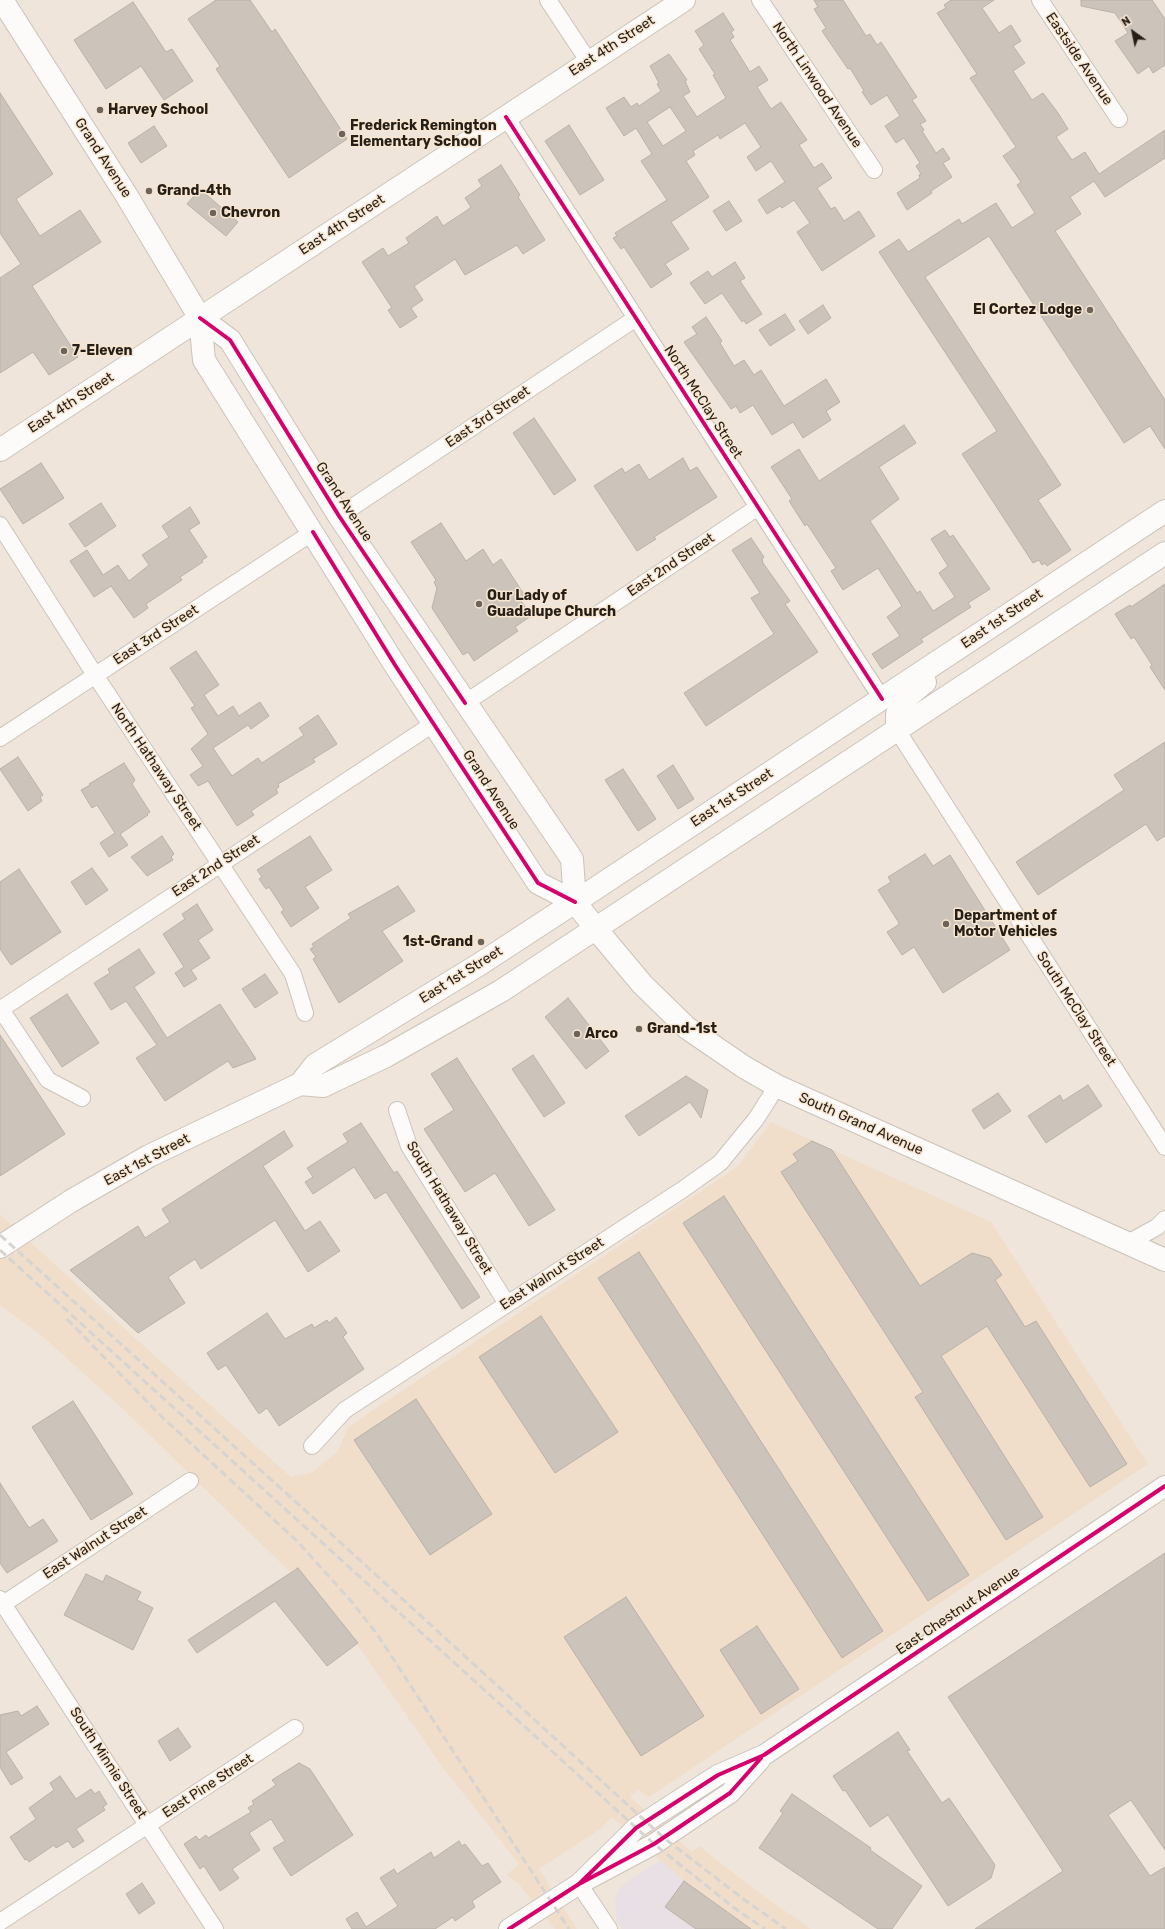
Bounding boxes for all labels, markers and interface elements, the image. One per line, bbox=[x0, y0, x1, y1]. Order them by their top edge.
street label: Eastside Avenue bbox=[1042, 10, 1116, 108]
street label: East 4th Street bbox=[566, 12, 658, 80]
north arrow bbox=[1113, 12, 1153, 52]
text: N bbox=[1119, 14, 1133, 29]
street label: North Linwood Avenue bbox=[769, 19, 865, 151]
place label: Harvey School bbox=[108, 102, 208, 118]
marker: Harvey School bbox=[95, 105, 105, 115]
street label: Grand Avenue bbox=[71, 115, 135, 201]
place label: Frederick Remington Elementary School bbox=[350, 118, 497, 150]
marker: Frederick Remington Elementary School bbox=[337, 129, 347, 139]
place label: Grand-4th bbox=[157, 183, 231, 199]
marker: Grand-4th bbox=[144, 186, 154, 196]
street label: East 4th Street bbox=[296, 191, 388, 259]
place label: Chevron bbox=[221, 205, 280, 221]
marker: Chevron bbox=[208, 208, 218, 218]
place label: El Cortez Lodge bbox=[973, 302, 1082, 318]
marker: El Cortez Lodge bbox=[1085, 305, 1095, 315]
street label: North McClay Street bbox=[660, 342, 746, 462]
place label: 7-Eleven bbox=[72, 343, 133, 359]
marker: 7-Eleven bbox=[59, 346, 69, 356]
street label: East 4th Street bbox=[25, 369, 117, 437]
street label: East 3rd Street bbox=[443, 383, 533, 451]
street label: Grand Avenue bbox=[312, 459, 376, 545]
street label: East 2nd Street bbox=[624, 530, 718, 600]
street label: East 1st Street bbox=[958, 586, 1046, 652]
place label: Our Lady of Guadalupe Church bbox=[487, 588, 616, 620]
marker: Our Lady of Guadalupe Church bbox=[474, 599, 484, 609]
street label: East 3rd Street bbox=[110, 601, 202, 669]
street label: North Hathaway Street bbox=[107, 700, 205, 834]
street label: Grand Avenue bbox=[459, 747, 523, 833]
street label: East 1st Street bbox=[688, 765, 776, 831]
street label: East 2nd Street bbox=[169, 831, 263, 901]
place label: Department of Motor Vehicles bbox=[954, 908, 1057, 940]
marker: Department of Motor Vehicles bbox=[941, 919, 951, 929]
place label: 1st-Grand bbox=[403, 934, 473, 950]
marker: 1st-Grand bbox=[476, 937, 486, 947]
street label: East 1st Street bbox=[416, 943, 506, 1007]
street label: South McClay Street bbox=[1033, 948, 1119, 1070]
place label: Grand-1st bbox=[647, 1021, 717, 1037]
marker: Grand-1st bbox=[634, 1024, 644, 1034]
place label: Arco bbox=[585, 1026, 618, 1042]
marker: Arco bbox=[572, 1029, 582, 1039]
street label: South Grand Avenue bbox=[796, 1089, 926, 1159]
street label: East 1st Street bbox=[101, 1130, 193, 1190]
street label: South Hathaway Street bbox=[403, 1138, 495, 1278]
street label: East Walnut Street bbox=[497, 1234, 607, 1314]
street label: East Walnut Street bbox=[40, 1503, 150, 1583]
street label: East Chestnut Avenue bbox=[893, 1563, 1023, 1659]
street label: South Minnie Street bbox=[66, 1704, 150, 1822]
street label: East Pine Street bbox=[159, 1750, 257, 1822]

